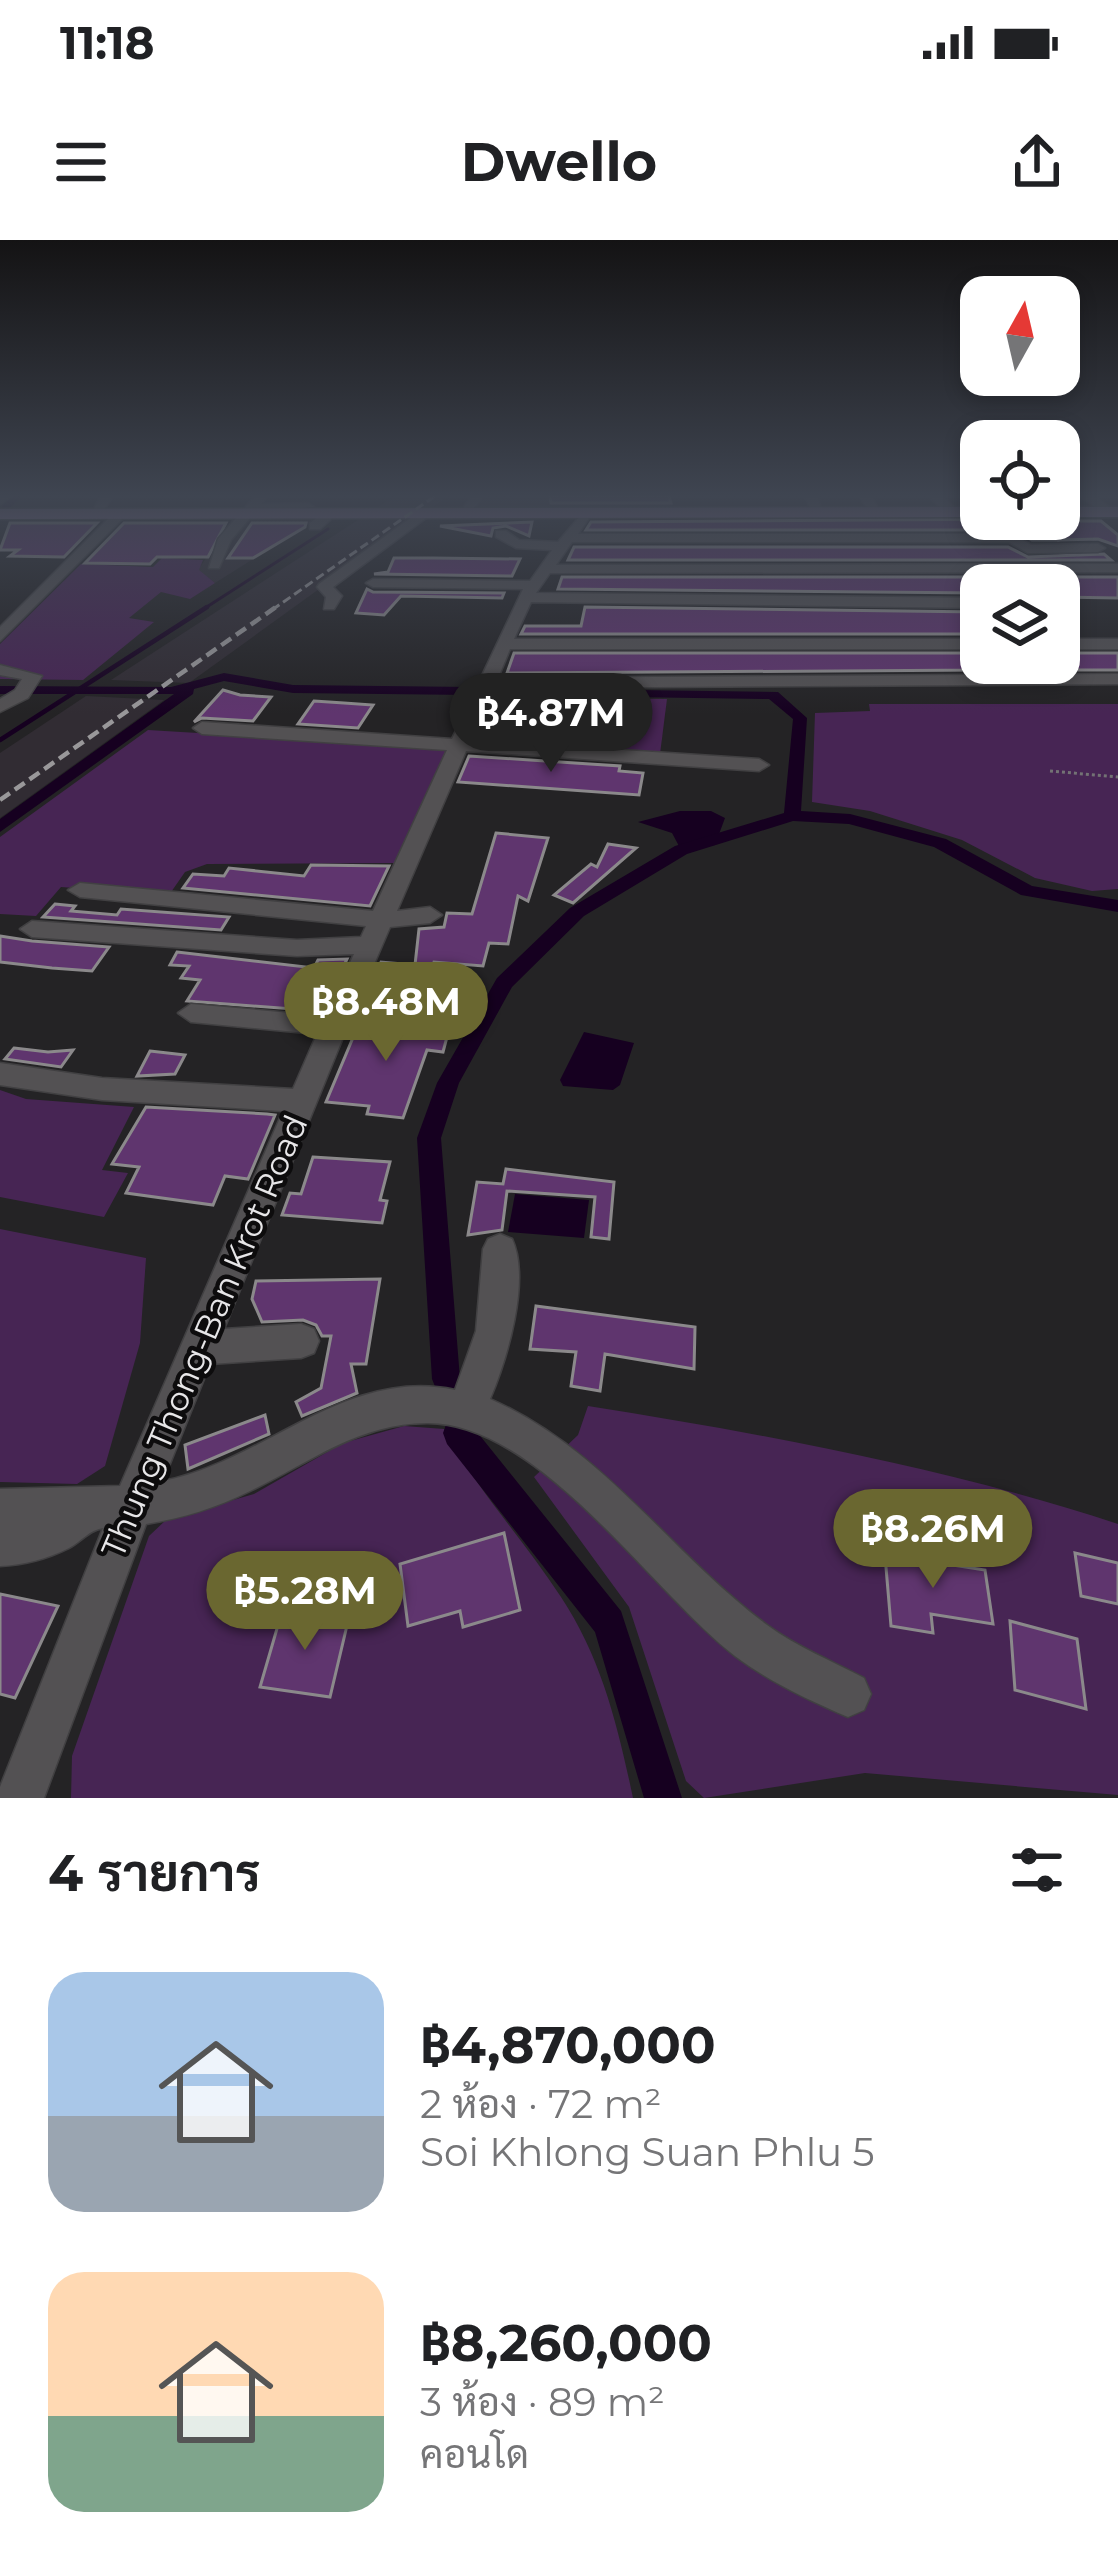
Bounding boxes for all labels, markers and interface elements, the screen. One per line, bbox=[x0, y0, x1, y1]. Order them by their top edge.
text: 11:18 bbox=[60, 15, 154, 70]
icon: menu bbox=[48, 129, 114, 195]
text: Dwello bbox=[461, 129, 657, 195]
icon: share bbox=[1004, 129, 1070, 195]
north arrow bbox=[960, 276, 1080, 396]
map controls bbox=[960, 276, 1080, 684]
button: locate bbox=[960, 420, 1080, 540]
button: layers bbox=[960, 564, 1080, 684]
pin: ฿4.87M bbox=[453, 673, 649, 775]
text: ฿4.87M bbox=[477, 688, 625, 736]
pin: ฿8.48M bbox=[288, 962, 484, 1064]
text: ฿8.48M bbox=[311, 977, 461, 1025]
street label: Thung Thong-Ban Krot Road bbox=[92, 1109, 316, 1563]
pin: ฿8.26M bbox=[835, 1489, 1031, 1591]
text: ฿8.26M bbox=[860, 1504, 1006, 1552]
pin: ฿5.28M bbox=[207, 1551, 403, 1653]
text: ฿5.28M bbox=[233, 1566, 377, 1614]
icon: filters bbox=[1004, 1837, 1070, 1903]
text: 4 รายการ bbox=[48, 1842, 261, 1904]
text: ฿4,870,000 bbox=[420, 2014, 716, 2076]
icon: home bbox=[144, 2020, 288, 2164]
text: 2 ห้อง · 72 m² bbox=[420, 2080, 662, 2128]
text: Soi Khlong Suan Phlu 5 bbox=[420, 2128, 875, 2176]
text: ฿8,260,000 bbox=[420, 2312, 712, 2374]
icon: home bbox=[144, 2320, 288, 2464]
text: 3 ห้อง · 89 m² bbox=[420, 2378, 665, 2426]
text: คอนโด bbox=[420, 2430, 529, 2478]

